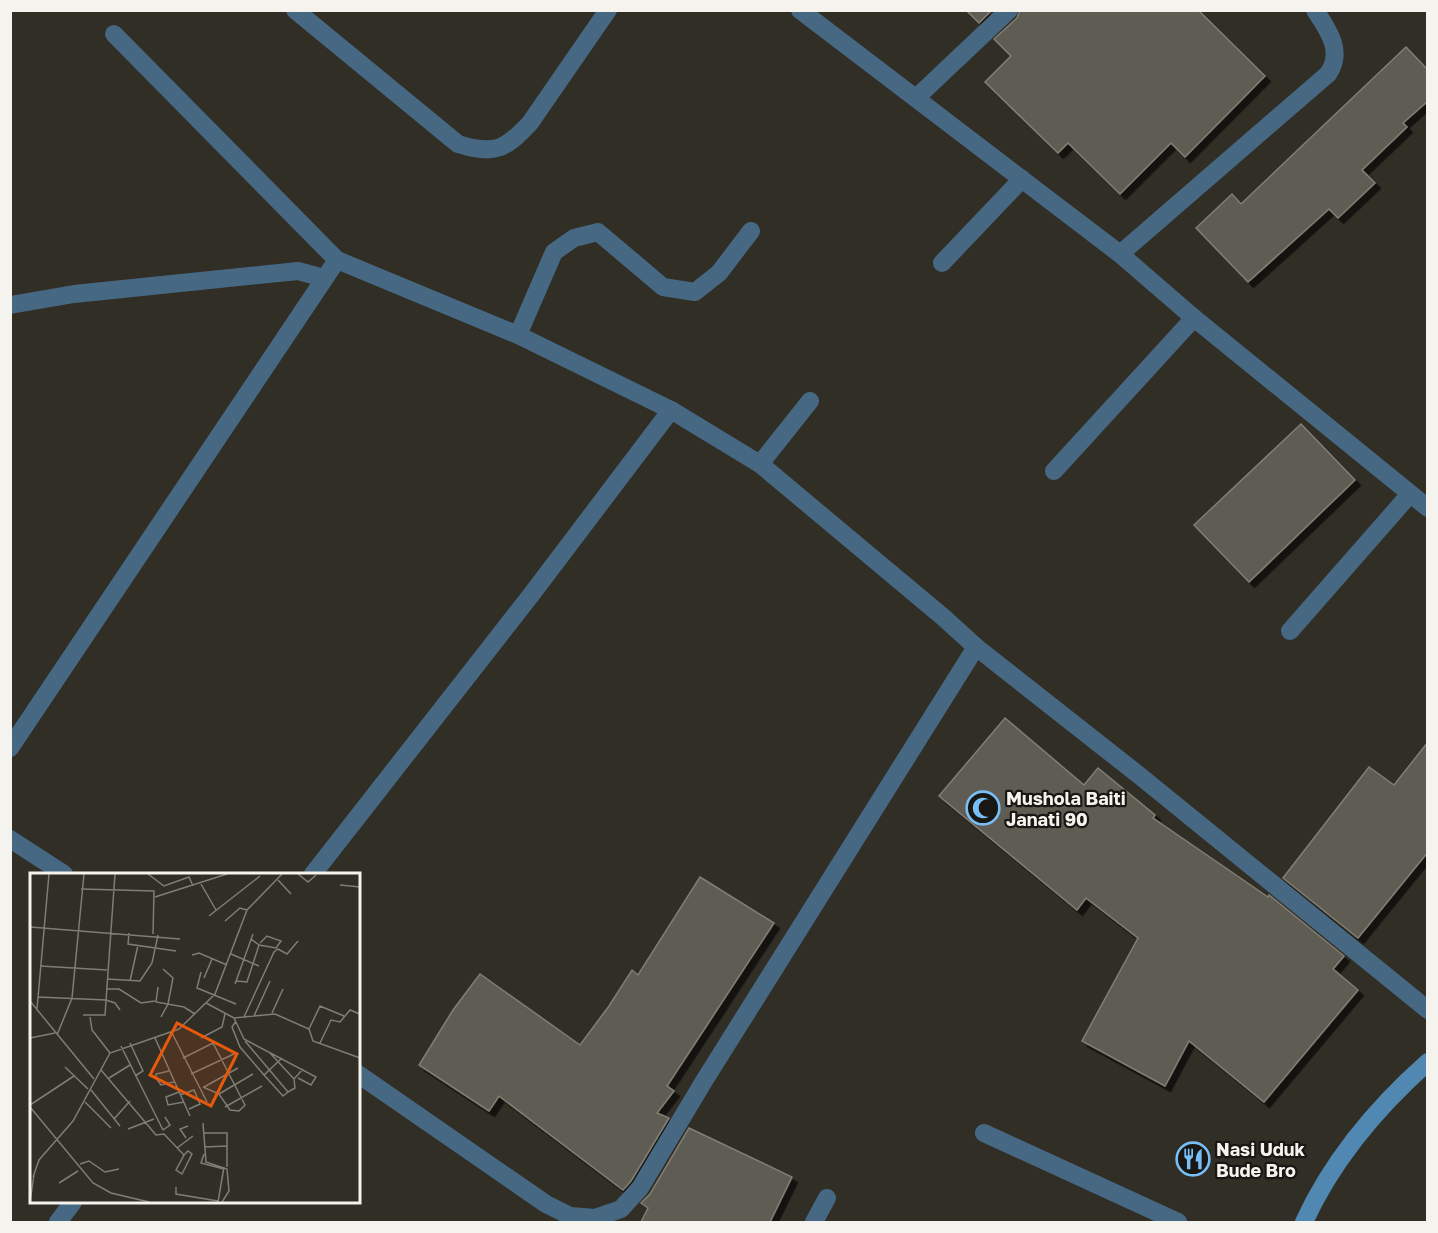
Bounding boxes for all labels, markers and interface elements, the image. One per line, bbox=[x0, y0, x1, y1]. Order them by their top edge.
place label: Mushola Baiti Janati 90 bbox=[1006, 787, 1126, 830]
mosque icon: Mushola Baiti Janati 90 bbox=[965, 790, 1001, 826]
inset map bbox=[30, 873, 360, 1203]
place label: Nasi Uduk Bude Bro bbox=[1216, 1138, 1306, 1181]
restaurant icon: Nasi Uduk Bude Bro bbox=[1175, 1141, 1211, 1177]

